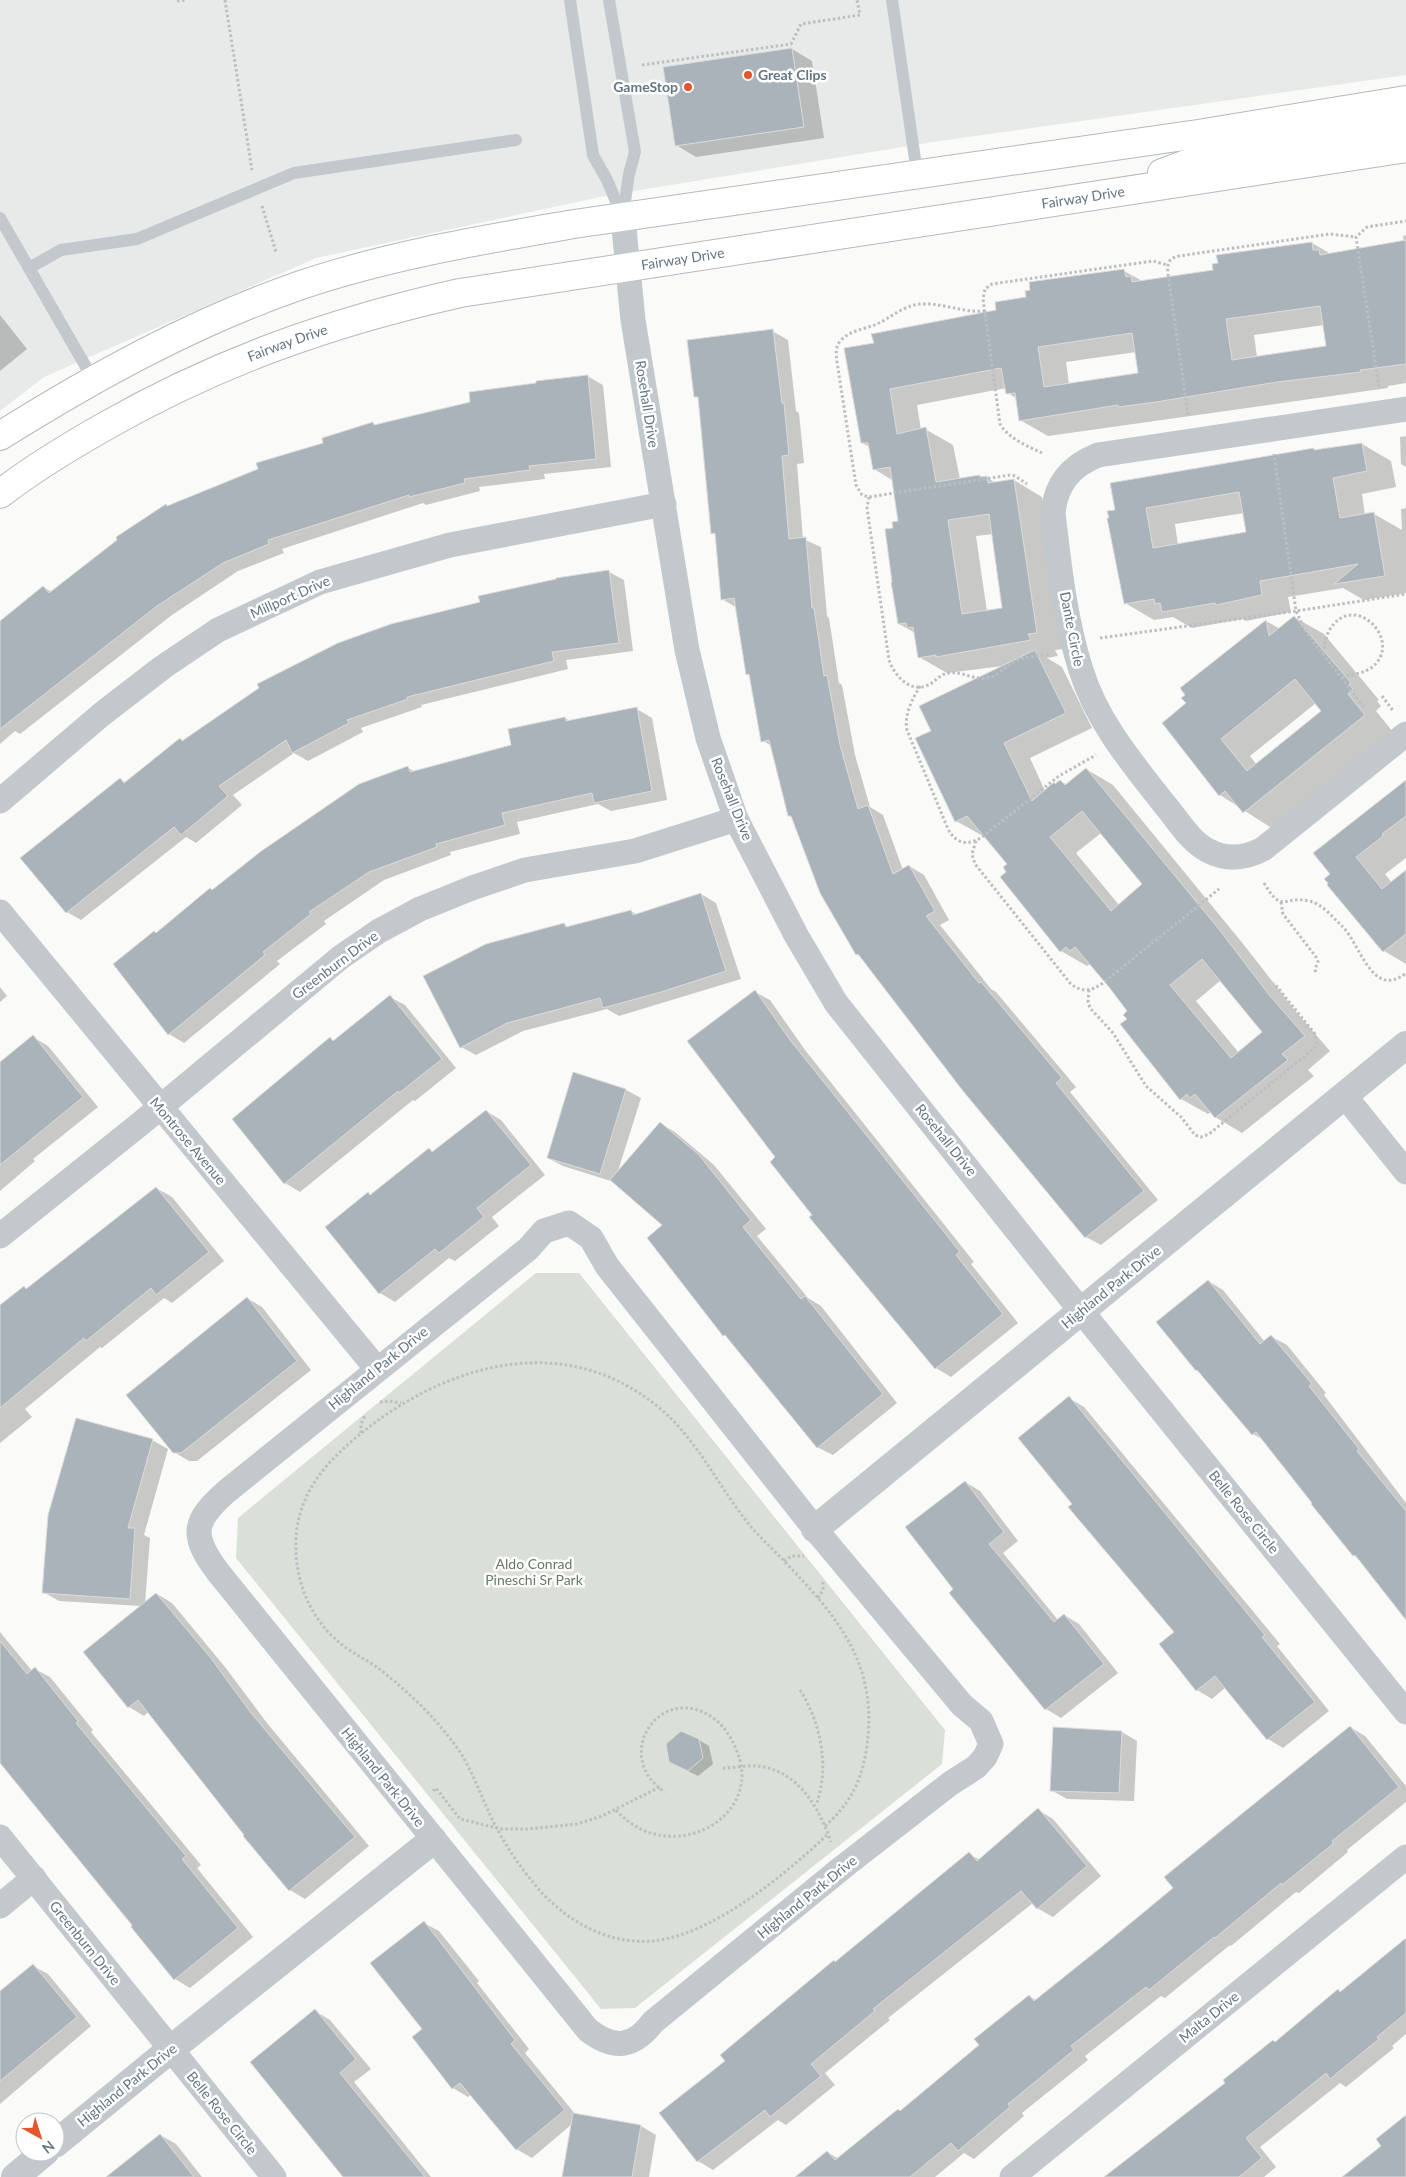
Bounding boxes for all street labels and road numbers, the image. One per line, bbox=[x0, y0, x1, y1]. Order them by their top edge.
street label: Fairway Drive bbox=[1040, 182, 1126, 212]
street label: Fairway Drive bbox=[640, 244, 725, 273]
street label: Fairway Drive bbox=[245, 320, 330, 365]
street label: Rosehall Drive bbox=[632, 359, 663, 449]
street label: Millport Drive bbox=[247, 571, 332, 622]
street label: Dante Circle bbox=[1057, 590, 1088, 668]
street label: Rosehall Drive bbox=[708, 755, 757, 843]
street label: Greenburn Drive bbox=[288, 927, 381, 1002]
street label: Montrose Avenue bbox=[147, 1093, 230, 1188]
street label: Rosehall Drive bbox=[912, 1100, 981, 1179]
street label: Highland Park Drive bbox=[1058, 1241, 1164, 1332]
street label: Highland Park Drive bbox=[325, 1322, 431, 1413]
street label: Belle Rose Circle bbox=[1206, 1467, 1283, 1557]
street label: Highland Park Drive bbox=[338, 1724, 429, 1830]
street label: Highland Park Drive bbox=[754, 1851, 860, 1942]
street label: Greenburn Drive bbox=[46, 1897, 124, 1988]
street label: Malta Drive bbox=[1175, 1987, 1242, 2046]
street label: Highland Park Drive bbox=[74, 2039, 180, 2130]
street label: Belle Rose Circle bbox=[184, 2068, 261, 2158]

